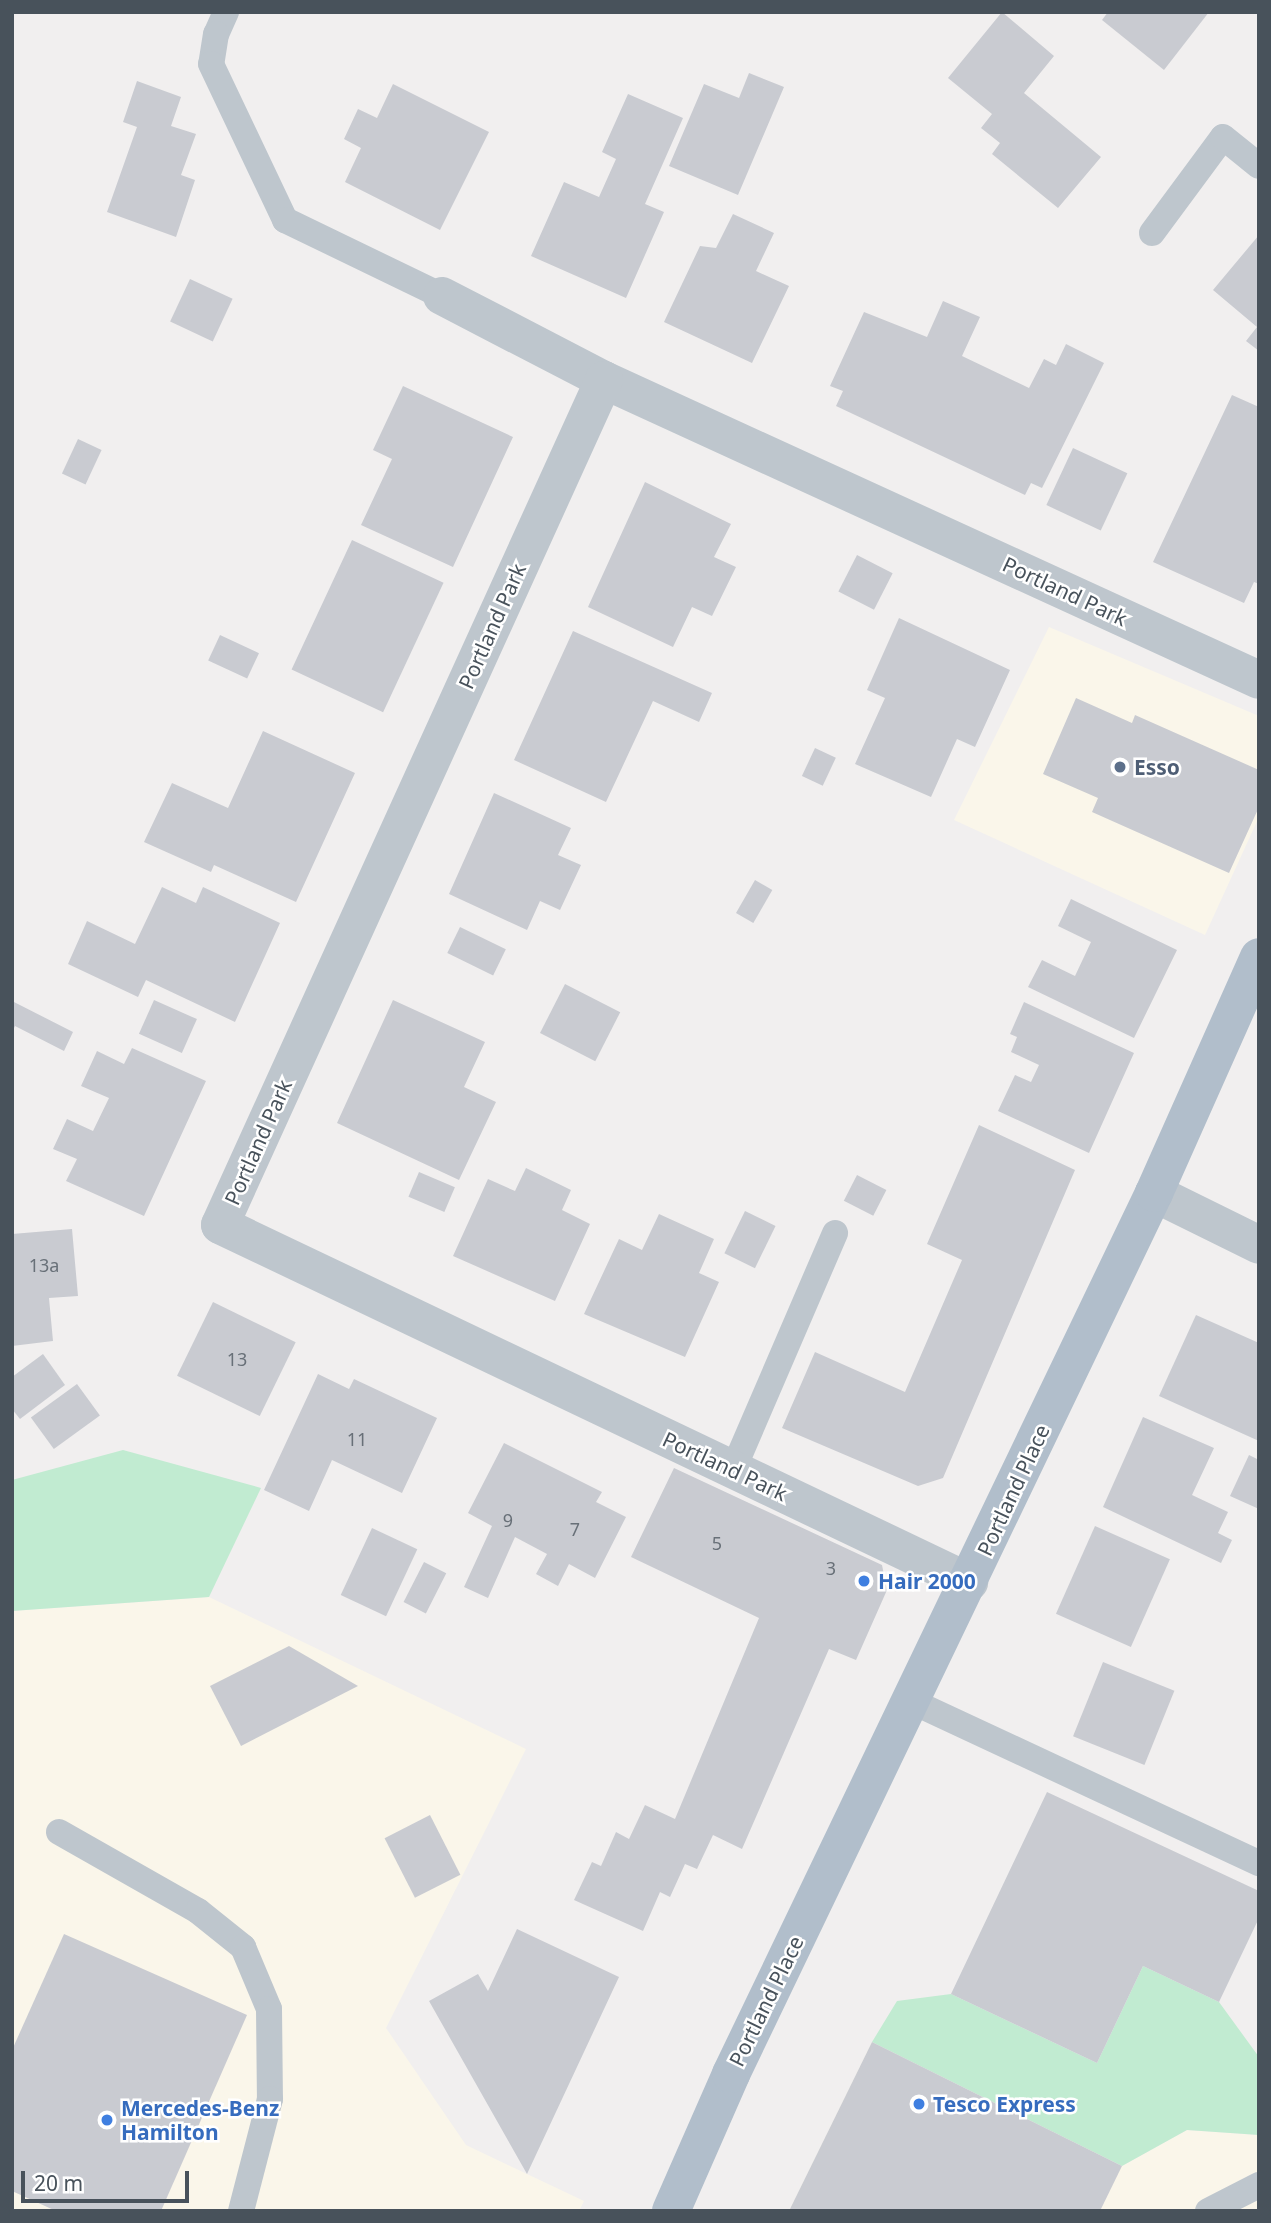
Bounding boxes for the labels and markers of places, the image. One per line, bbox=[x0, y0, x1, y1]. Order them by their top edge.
place label: Esso bbox=[1134, 754, 1180, 780]
marker: Esso bbox=[1112, 759, 1128, 775]
place label: Hair 2000 bbox=[878, 1568, 976, 1594]
marker: Hair 2000 bbox=[856, 1573, 872, 1589]
place label: Tesco Express bbox=[933, 2091, 1076, 2117]
place label: Mercedes-Benz Hamilton bbox=[121, 2095, 279, 2145]
marker: Tesco Express bbox=[911, 2096, 927, 2112]
marker: Mercedes-Benz Hamilton bbox=[99, 2112, 115, 2128]

